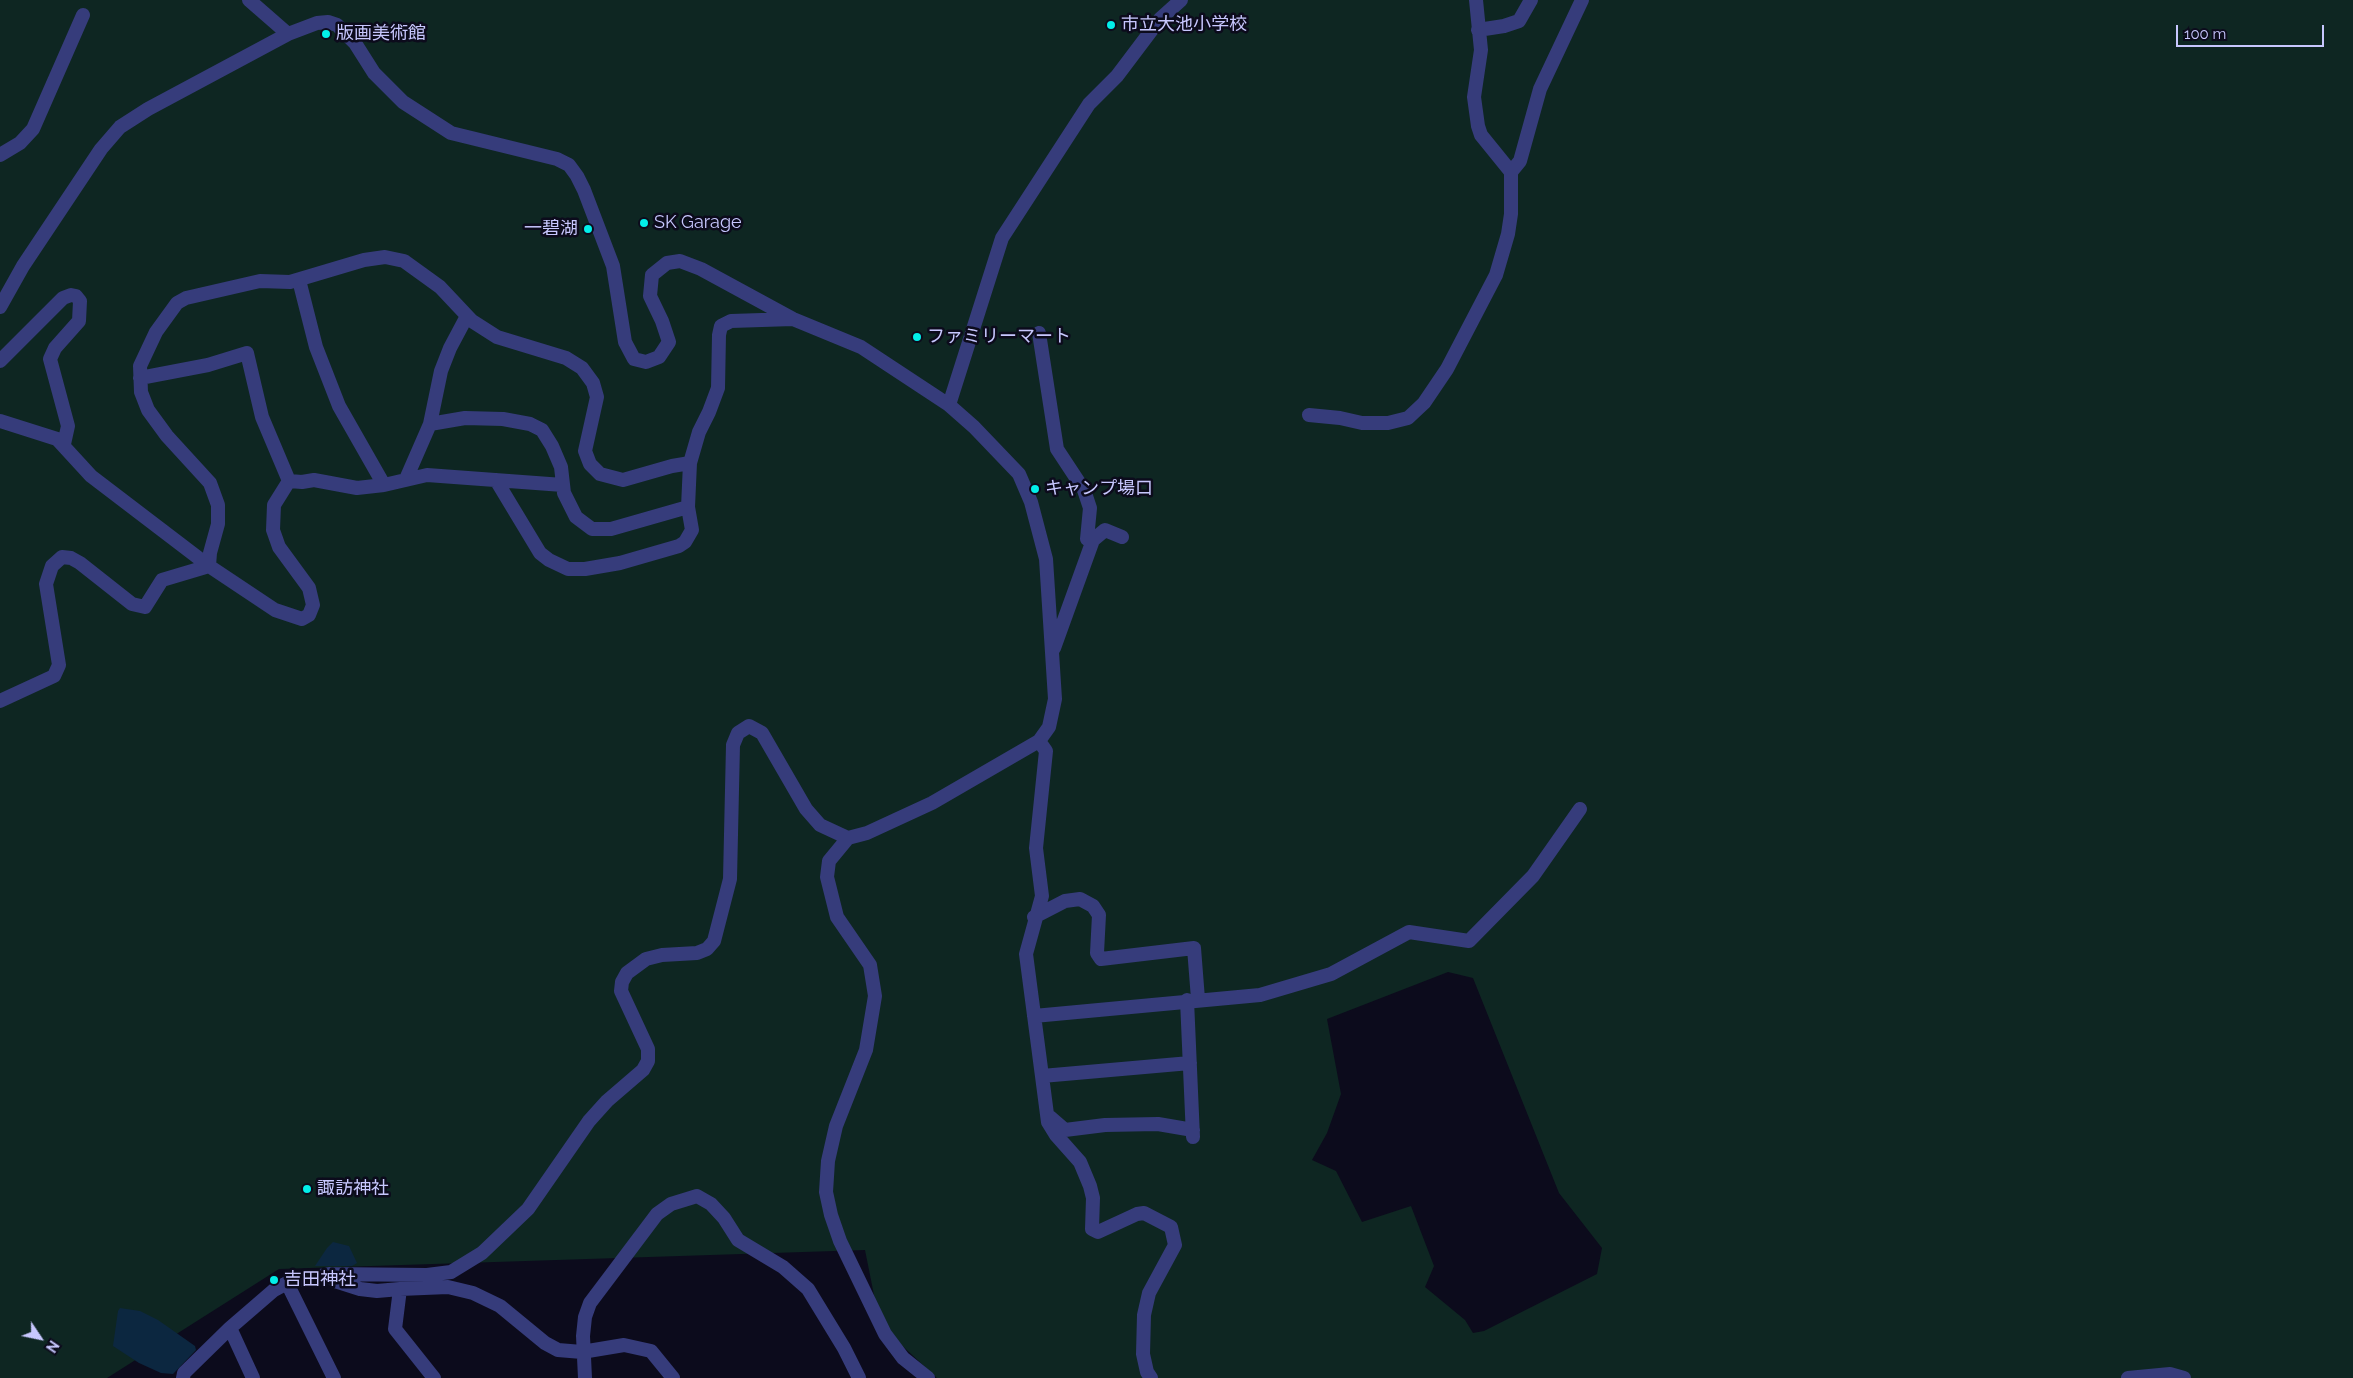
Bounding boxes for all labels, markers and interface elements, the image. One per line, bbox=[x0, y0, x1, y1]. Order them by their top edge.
place label: 市立大池小学校 bbox=[1121, 14, 1247, 36]
scale bar bbox=[2178, 15, 2326, 47]
marker: 市立大池小学校 bbox=[1105, 19, 1117, 31]
place label: 版画美術館 bbox=[336, 23, 426, 45]
text: 100 m bbox=[2184, 25, 2226, 43]
marker: 版画美術館 bbox=[320, 28, 332, 40]
place label: SK Garage bbox=[654, 212, 742, 234]
marker: SK Garage bbox=[638, 217, 650, 229]
place label: 一碧湖 bbox=[524, 218, 578, 240]
marker: 一碧湖 bbox=[582, 223, 594, 235]
place label: ファミリーマート bbox=[927, 326, 1071, 348]
marker: ファミリーマート bbox=[911, 331, 923, 343]
place label: キャンプ場口 bbox=[1045, 478, 1153, 500]
marker: キャンプ場口 bbox=[1029, 483, 1041, 495]
place label: 諏訪神社 bbox=[317, 1178, 389, 1200]
marker: 諏訪神社 bbox=[301, 1183, 313, 1195]
place label: 吉田神社 bbox=[284, 1269, 356, 1291]
marker: 吉田神社 bbox=[268, 1274, 280, 1286]
north arrow bbox=[15, 1313, 65, 1363]
text: N bbox=[43, 1337, 62, 1355]

